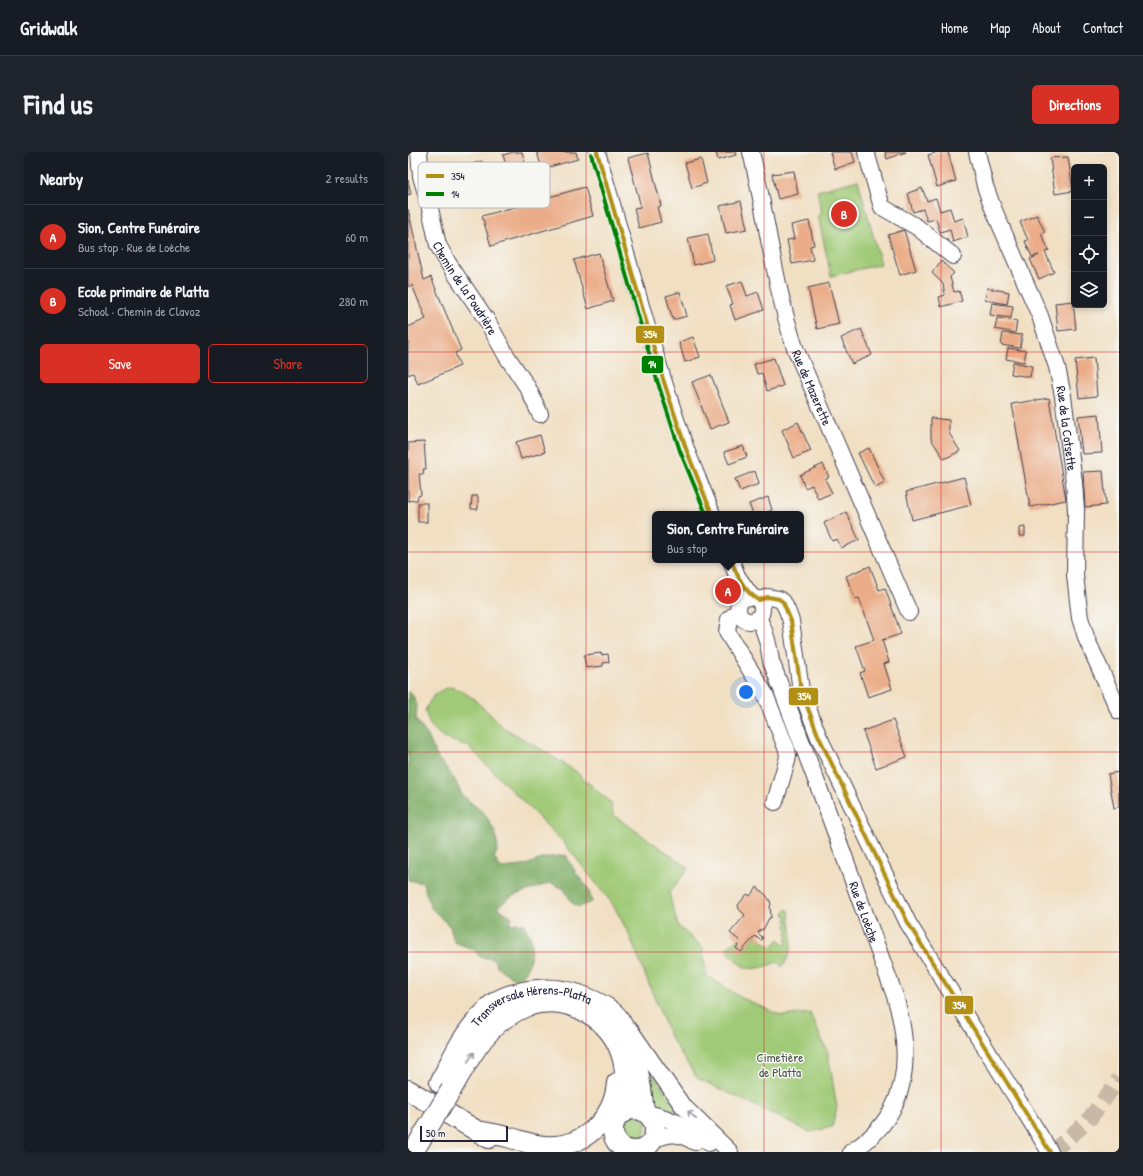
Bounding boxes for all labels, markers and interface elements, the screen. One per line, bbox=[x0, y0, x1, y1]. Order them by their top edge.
text: Gridwalk bbox=[20, 15, 77, 41]
text: Home bbox=[941, 18, 968, 37]
text: Map bbox=[990, 18, 1010, 37]
text: About bbox=[1032, 18, 1061, 37]
text: Contact bbox=[1083, 18, 1123, 37]
text: Find us bbox=[24, 85, 93, 123]
button: Directions bbox=[1032, 85, 1119, 124]
legend bbox=[418, 162, 550, 208]
map controls bbox=[1071, 164, 1107, 308]
button: + bbox=[1071, 164, 1107, 200]
text: Nearby bbox=[40, 167, 83, 190]
text: 2 results bbox=[326, 169, 368, 187]
text: 354 bbox=[451, 169, 465, 183]
text: 14 bbox=[451, 187, 459, 201]
pin: B bbox=[831, 199, 857, 229]
button: − bbox=[1071, 200, 1107, 236]
text: Sion, Centre Funéraire bbox=[78, 217, 200, 238]
text: A bbox=[50, 228, 56, 246]
text: 60 m bbox=[345, 228, 368, 246]
button: locate bbox=[1071, 236, 1107, 272]
text: Bus stop · Rue de Loèche bbox=[78, 238, 190, 256]
street label: Chemin de la Poudrière bbox=[428, 238, 502, 338]
button: layers bbox=[1071, 272, 1107, 308]
text: Ecole primaire de Platta bbox=[78, 281, 209, 302]
text: B bbox=[50, 292, 56, 310]
text: 280 m bbox=[339, 292, 368, 310]
text: School · Chemin de Clavoz bbox=[78, 302, 200, 320]
line badge: 354 bbox=[635, 325, 665, 344]
text: 354 bbox=[643, 327, 657, 341]
button: Save bbox=[40, 344, 200, 383]
button: Share bbox=[208, 344, 368, 383]
street label: Rue de Mazerette bbox=[788, 347, 836, 428]
line badge: 14 bbox=[641, 355, 664, 374]
text: 14 bbox=[648, 357, 656, 371]
street label: Rue de la Cotsette bbox=[1052, 384, 1081, 472]
popup bbox=[652, 511, 804, 563]
text: Sion, Centre Funéraire bbox=[667, 518, 789, 539]
text: Bus stop bbox=[667, 539, 707, 557]
pin: A bbox=[715, 576, 741, 606]
your location bbox=[736, 682, 756, 702]
line badge: 354 bbox=[788, 687, 819, 706]
text: 354 bbox=[797, 689, 811, 703]
street label: Rue de Loèche bbox=[845, 879, 884, 945]
street label: Transversale Hérens-Platta bbox=[467, 980, 595, 1030]
line badge: 354 bbox=[944, 995, 974, 1015]
text: 354 bbox=[952, 998, 966, 1012]
park label: Cimetière de Platta bbox=[757, 1048, 803, 1081]
one-way arrow bbox=[467, 1052, 475, 1063]
one-way arrow bbox=[687, 1110, 697, 1120]
scale bar bbox=[420, 1124, 508, 1143]
text: 50 m bbox=[426, 1126, 446, 1140]

